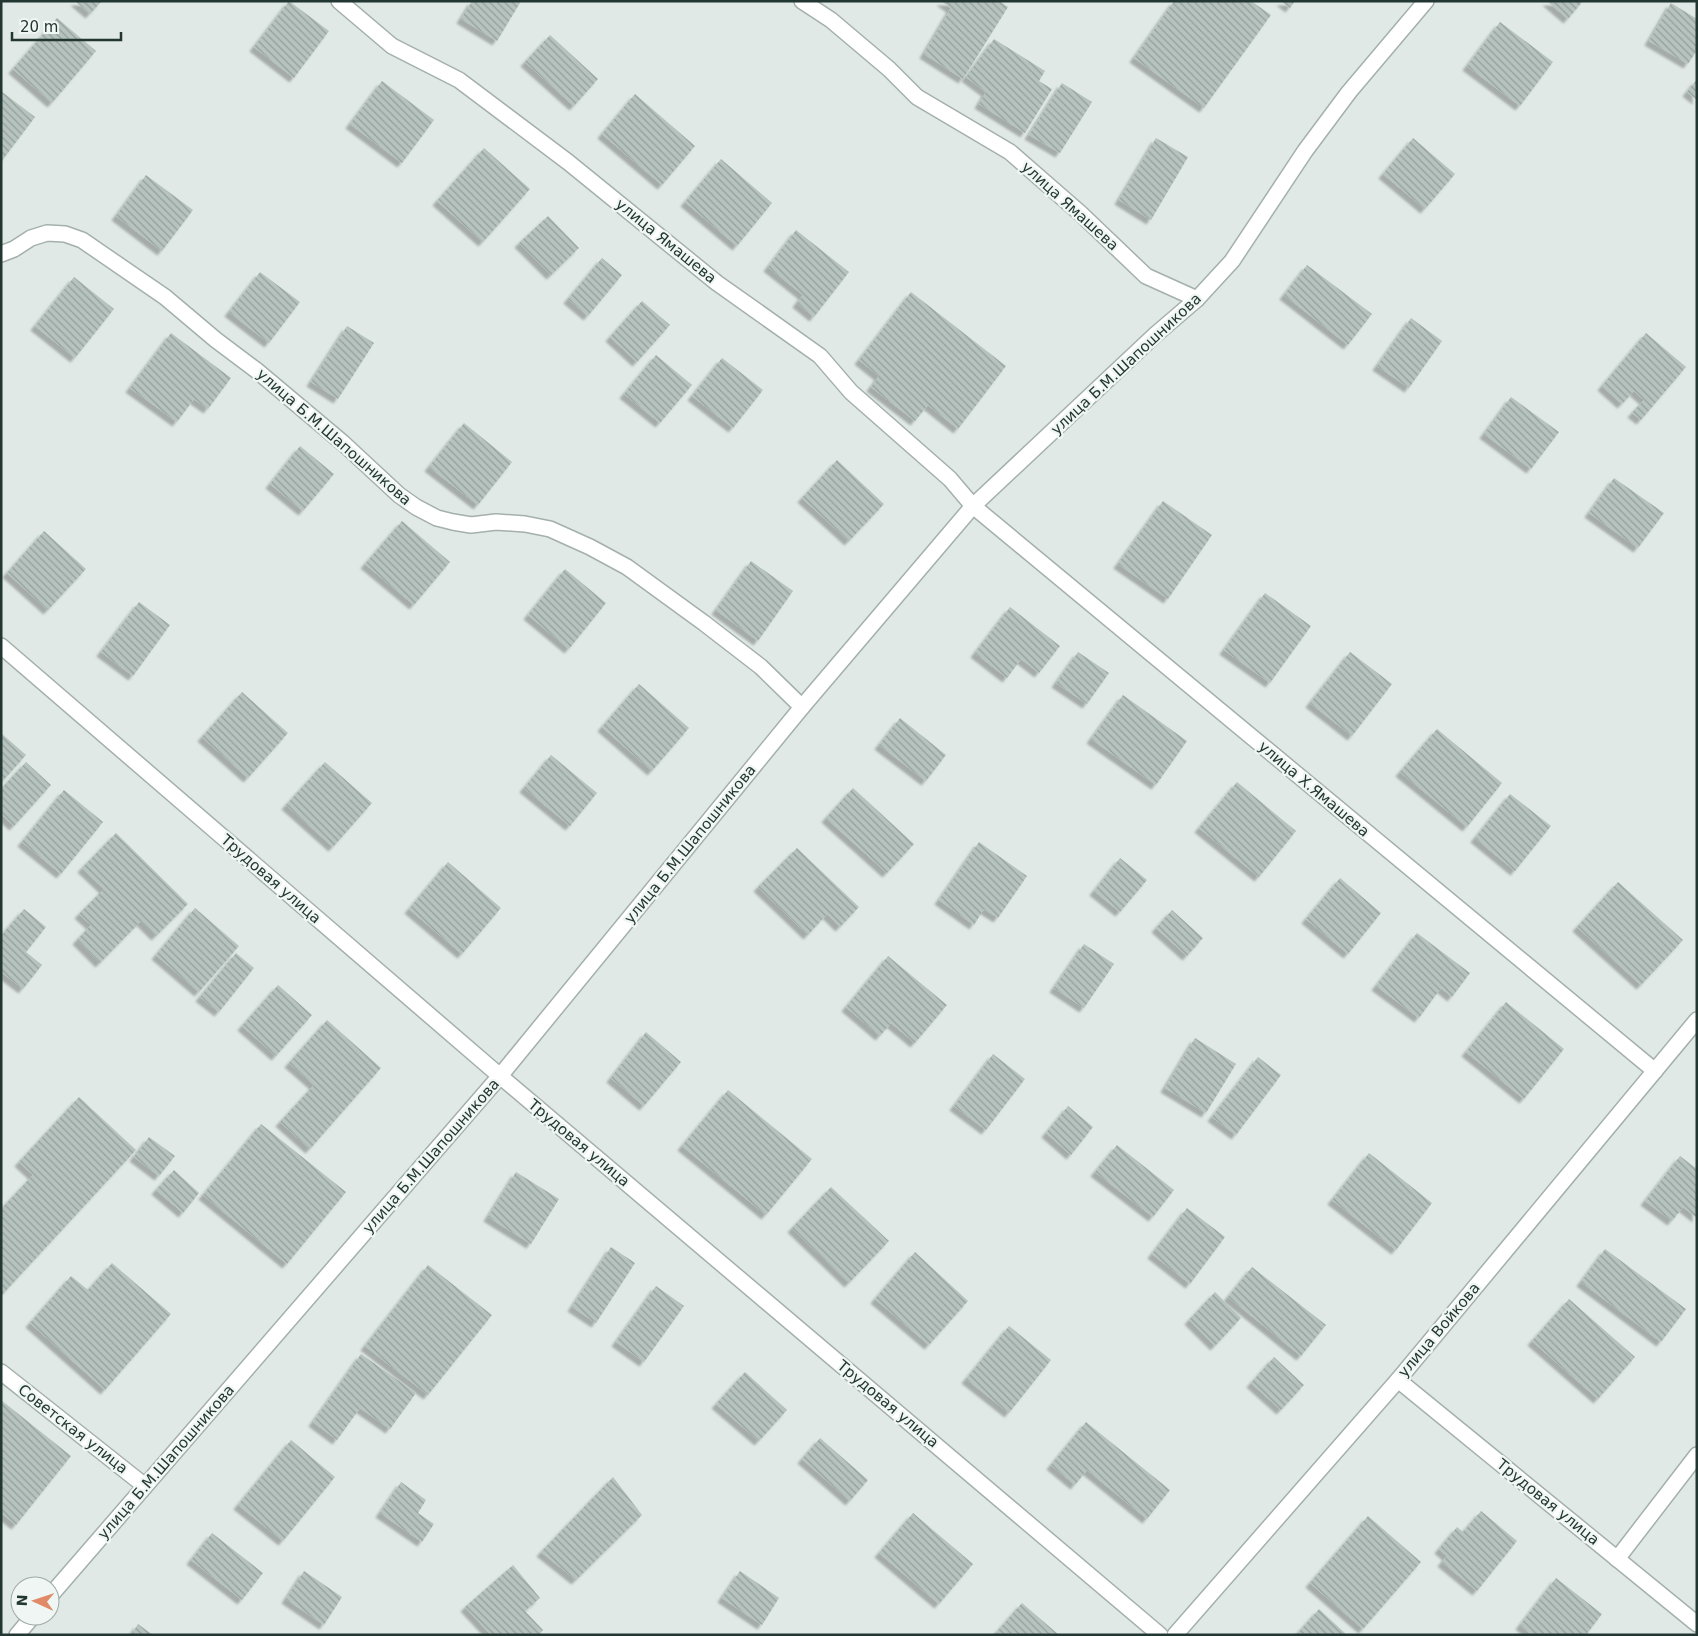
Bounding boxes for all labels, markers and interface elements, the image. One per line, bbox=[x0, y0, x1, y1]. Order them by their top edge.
scale bar bbox=[12, 10, 121, 42]
text: 20 m bbox=[20, 18, 58, 36]
street label: улица Ямашева bbox=[1018, 158, 1122, 254]
street label: улица Ямашева bbox=[612, 195, 720, 287]
street label: улица Б.М.Шапошникова bbox=[1047, 290, 1205, 438]
street label: улица Б.М.Шапошникова bbox=[253, 365, 415, 509]
street label: улица Х.Ямашева bbox=[1255, 737, 1373, 841]
street label: улица Б.М.Шапошникова bbox=[620, 761, 760, 927]
street label: Трудовая улица bbox=[217, 830, 325, 927]
street label: улица Б.М.Шапошникова bbox=[359, 1075, 503, 1237]
street label: Трудовая улица bbox=[524, 1095, 633, 1191]
street label: улица Войкова bbox=[1394, 1279, 1484, 1381]
street label: Трудовая улица bbox=[833, 1356, 942, 1452]
street label: Советская улица bbox=[15, 1381, 131, 1477]
street label: улица Б.М.Шапошникова bbox=[94, 1381, 238, 1543]
street label: Трудовая улица bbox=[1492, 1455, 1603, 1549]
north arrow bbox=[10, 1576, 60, 1626]
text: N bbox=[14, 1594, 30, 1607]

